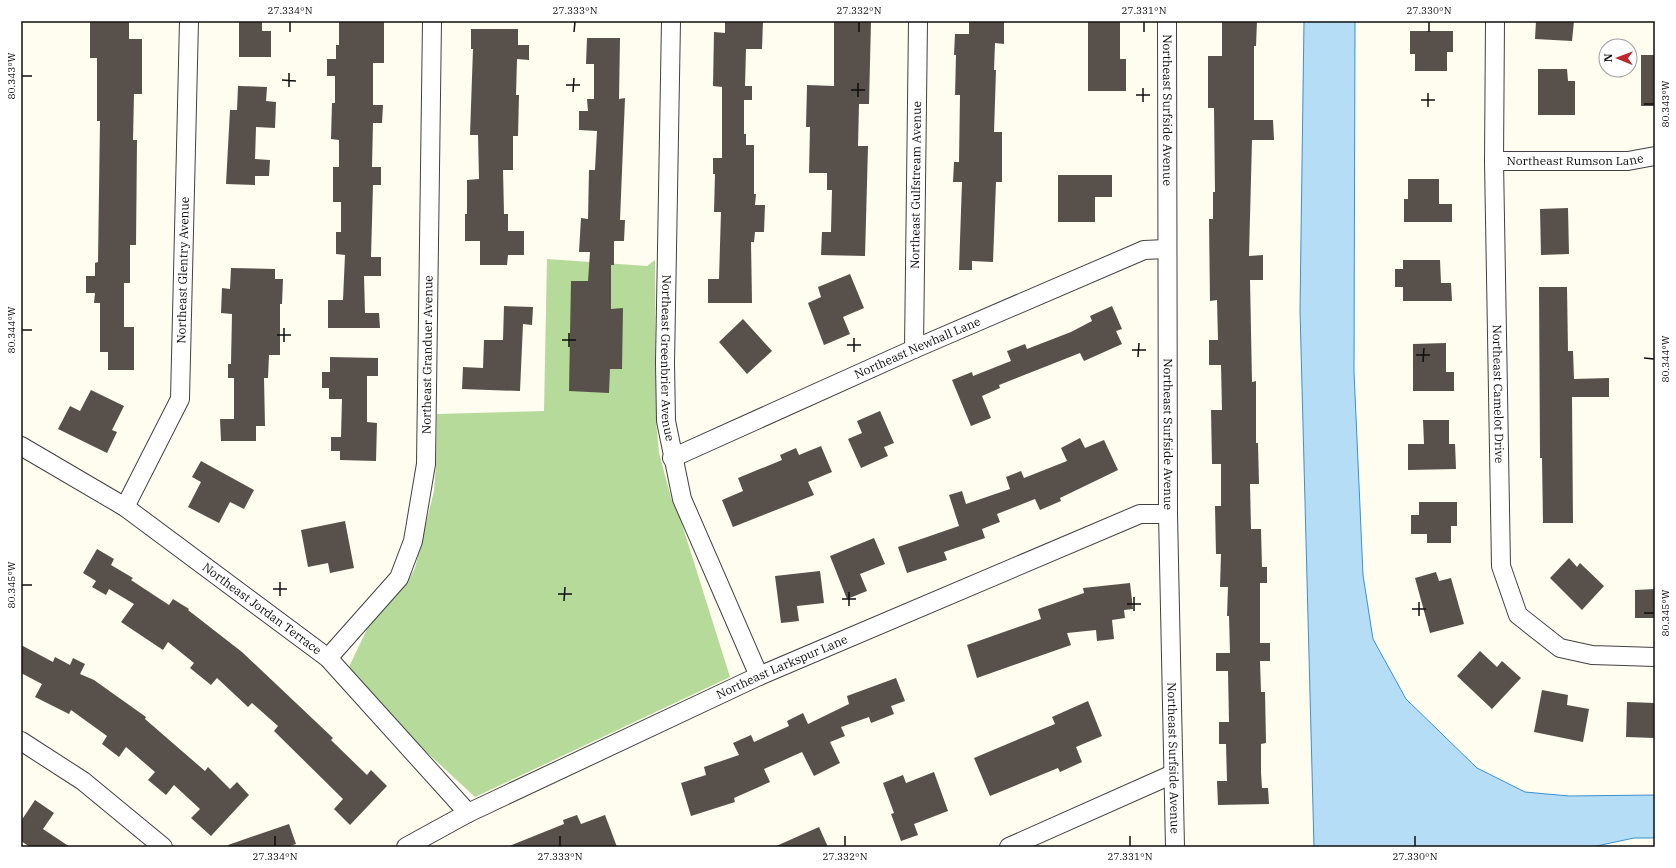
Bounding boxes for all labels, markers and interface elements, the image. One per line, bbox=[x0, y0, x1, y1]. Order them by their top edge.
text: 27.334°N bbox=[267, 4, 313, 17]
text: 27.333°N bbox=[552, 4, 598, 17]
text: 27.332°N bbox=[836, 4, 882, 17]
text: 27.331°N bbox=[1121, 4, 1167, 17]
text: 27.330°N bbox=[1406, 4, 1452, 17]
street label: Northeast Surfside Avenue bbox=[1160, 34, 1175, 186]
north arrow bbox=[1598, 38, 1638, 78]
text: 80.343°W bbox=[5, 52, 18, 100]
text: N bbox=[1601, 53, 1615, 62]
text: 80.343°W bbox=[1659, 80, 1672, 128]
street label: Northeast Gulfstream Avenue bbox=[907, 101, 924, 269]
street label: Northeast Rumson Lane bbox=[1506, 150, 1645, 168]
street label: Northeast Glentry Avenue bbox=[173, 197, 192, 344]
street label: Northeast Greenbrier Avenue bbox=[658, 274, 678, 442]
street label: Northeast Granduer Avenue bbox=[418, 275, 436, 434]
text: 80.344°W bbox=[5, 306, 18, 354]
street label: Northeast Newhall Lane bbox=[852, 313, 983, 382]
street label: Northeast Camelot Drive bbox=[1490, 324, 1507, 464]
text: 80.344°W bbox=[1659, 335, 1672, 383]
street label: Northeast Surfside Avenue bbox=[1161, 358, 1176, 510]
street label: Northeast Jordan Terrace bbox=[200, 559, 324, 657]
text: 80.345°W bbox=[5, 561, 18, 609]
text: 80.345°W bbox=[1659, 589, 1672, 637]
street label: Northeast Larkspur Lane bbox=[714, 631, 850, 702]
street label: Northeast Surfside Avenue bbox=[1165, 682, 1183, 834]
text: 27.334°N bbox=[252, 850, 298, 863]
text: 27.333°N bbox=[537, 850, 583, 863]
text: 27.332°N bbox=[822, 850, 868, 863]
text: 27.331°N bbox=[1107, 850, 1153, 863]
text: 27.330°N bbox=[1392, 850, 1438, 863]

